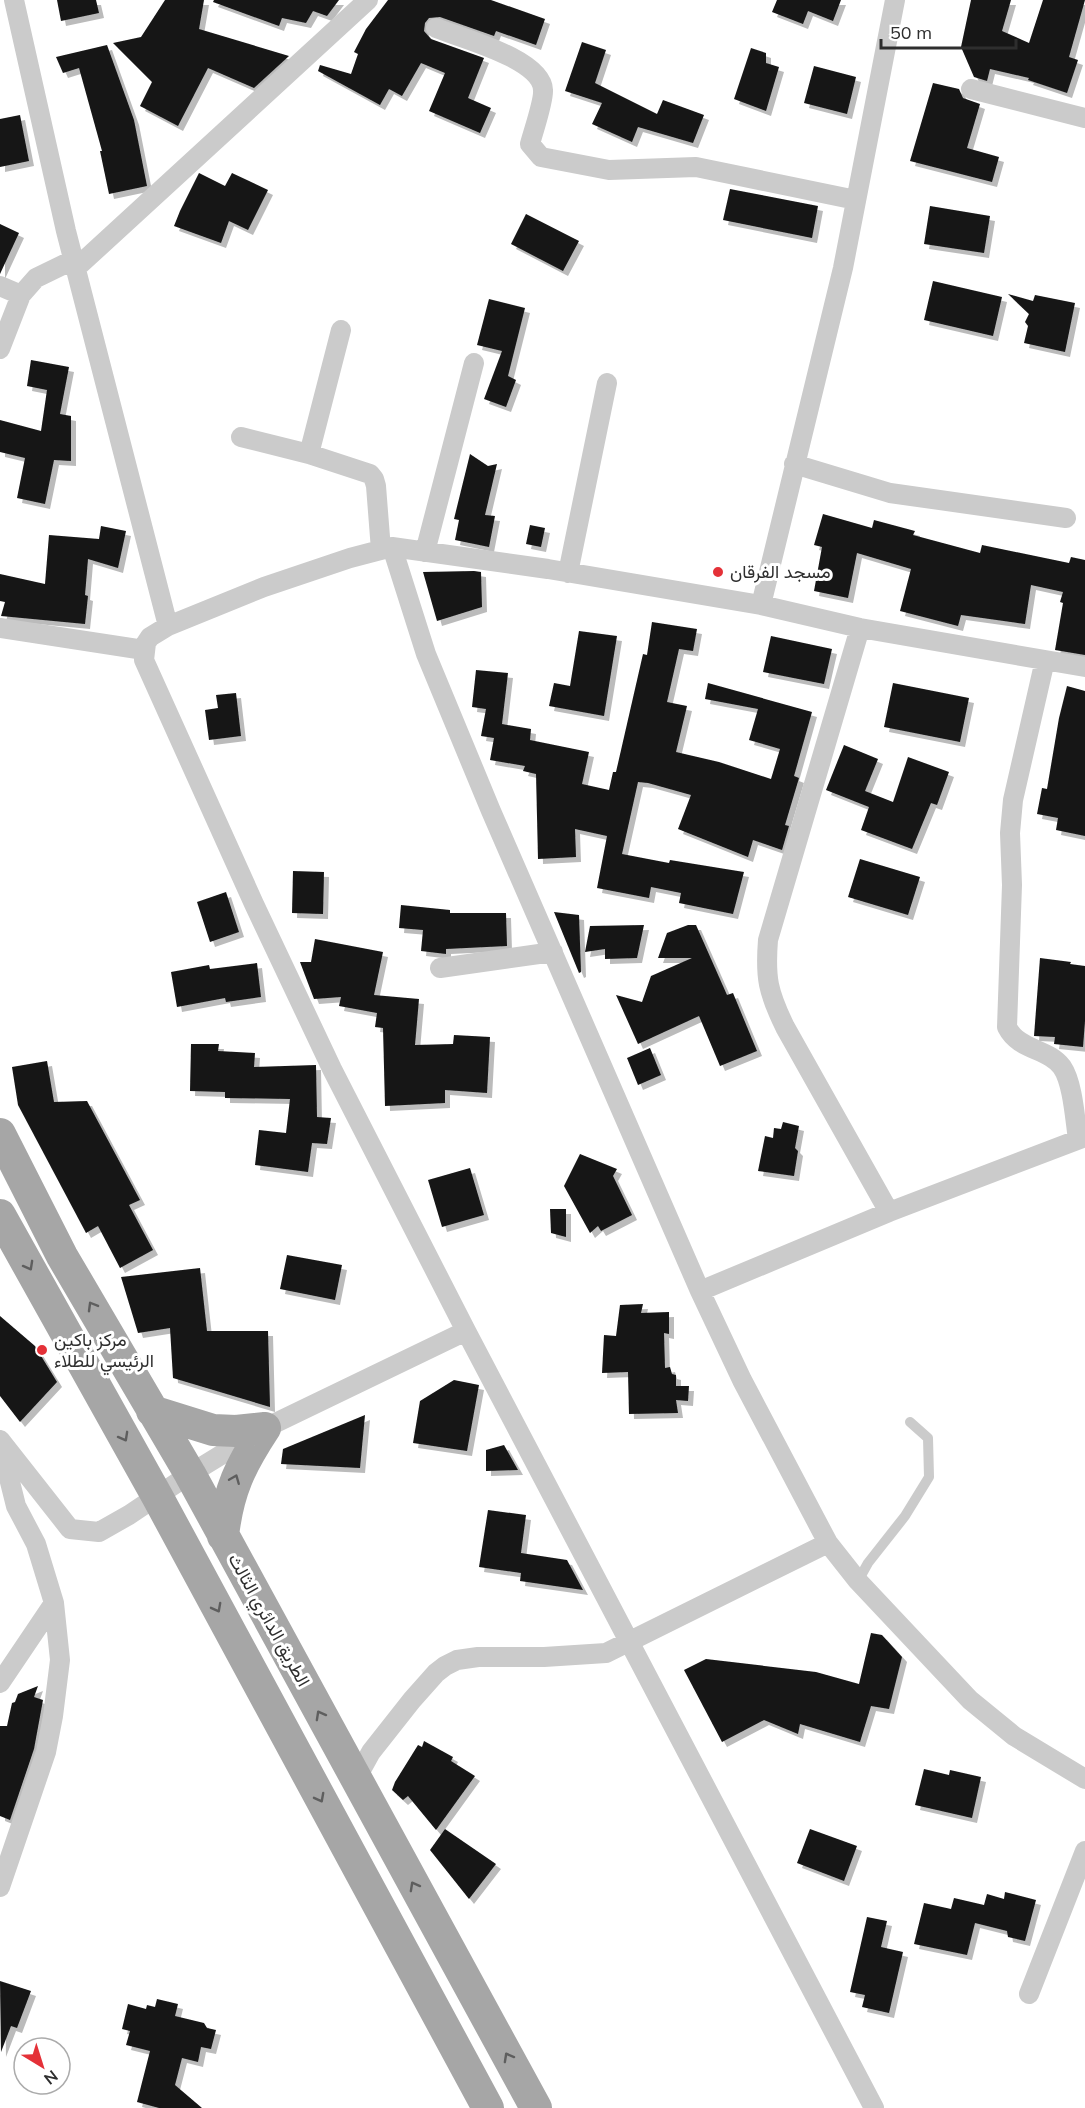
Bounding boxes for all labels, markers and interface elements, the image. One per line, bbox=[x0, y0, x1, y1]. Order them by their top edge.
scale bar bbox=[881, 12, 1016, 50]
text: 50 m bbox=[890, 21, 932, 44]
place label: مسجد الفرقان bbox=[730, 560, 831, 583]
marker: مسجد الفرقان bbox=[711, 565, 725, 579]
one-way arrow bbox=[21, 1260, 33, 1271]
one-way arrow bbox=[87, 1302, 99, 1313]
place label: مركز باكين الرئيسي للطلاء bbox=[54, 1328, 154, 1376]
marker: مركز باكين الرئيسي للطلاء bbox=[35, 1343, 49, 1357]
one-way arrow bbox=[116, 1431, 128, 1441]
one-way arrow bbox=[228, 1475, 241, 1485]
street label: الطريق الدائري الثالث bbox=[220, 1549, 315, 1692]
one-way arrow bbox=[210, 1602, 221, 1612]
one-way arrow bbox=[316, 1710, 327, 1721]
one-way arrow bbox=[313, 1792, 324, 1802]
one-way arrow bbox=[410, 1881, 421, 1892]
north arrow bbox=[12, 2036, 72, 2096]
one-way arrow bbox=[504, 2052, 515, 2063]
text: N bbox=[40, 2066, 62, 2089]

